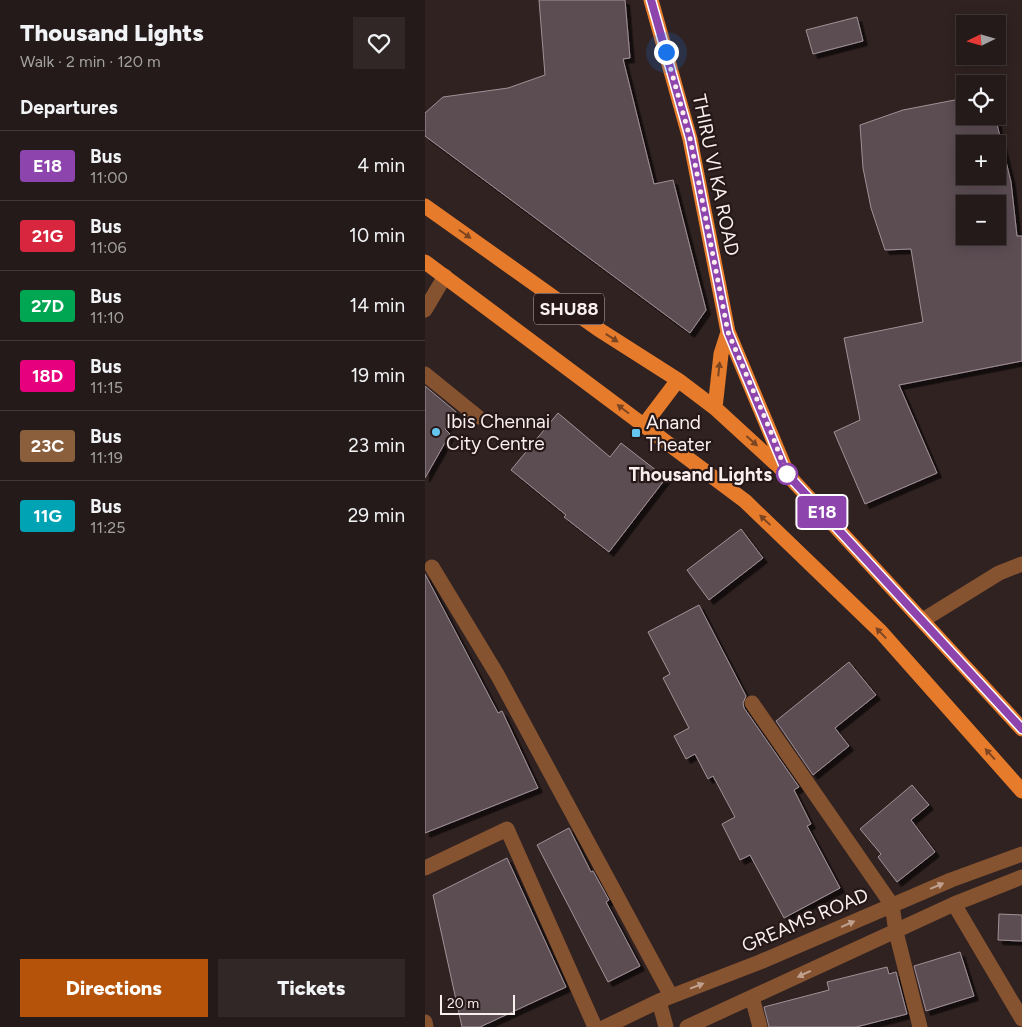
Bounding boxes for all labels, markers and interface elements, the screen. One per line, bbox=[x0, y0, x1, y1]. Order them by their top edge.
north arrow bbox=[956, 15, 1006, 65]
map controls bbox=[956, 15, 1006, 245]
button: heart bbox=[353, 17, 405, 69]
text: Thousand Lights bbox=[20, 18, 204, 47]
your location bbox=[654, 40, 679, 65]
text: Walk · 2 min · 120 m bbox=[20, 52, 161, 71]
button: locate bbox=[956, 75, 1006, 125]
street label: THIRU VI KA ROAD bbox=[688, 92, 744, 258]
text: Departures bbox=[20, 96, 118, 119]
button: + bbox=[956, 135, 1006, 185]
text: Bus bbox=[90, 145, 121, 168]
text: 4 min bbox=[357, 154, 405, 177]
text: E18 bbox=[33, 155, 62, 177]
text: 11:00 bbox=[90, 168, 128, 187]
button: − bbox=[956, 195, 1006, 245]
text: Bus bbox=[90, 215, 121, 238]
text: 10 min bbox=[349, 224, 405, 247]
text: 21G bbox=[32, 225, 63, 247]
one-way arrow bbox=[458, 229, 472, 239]
text: 11:06 bbox=[90, 238, 127, 257]
text: Bus bbox=[90, 285, 121, 308]
text: 14 min bbox=[349, 294, 405, 317]
road number: SHU88 bbox=[534, 294, 604, 324]
text: 27D bbox=[31, 295, 64, 317]
text: 11:10 bbox=[90, 308, 124, 327]
one-way arrow bbox=[605, 333, 618, 343]
text: Bus bbox=[90, 355, 121, 378]
one-way arrow bbox=[715, 361, 723, 377]
text: 19 min bbox=[351, 364, 405, 387]
text: 18D bbox=[32, 365, 63, 387]
text: 11:15 bbox=[90, 378, 123, 397]
one-way arrow bbox=[616, 404, 630, 414]
place label: Ibis Chennai City Centre bbox=[446, 410, 550, 455]
place label: Anand Theater bbox=[646, 411, 712, 456]
text: Bus bbox=[90, 425, 121, 448]
marker: Ibis Chennai City Centre bbox=[430, 426, 442, 438]
marker: Anand Theater bbox=[630, 427, 642, 439]
text: 23 min bbox=[348, 434, 405, 457]
text: 23C bbox=[31, 435, 64, 457]
one-way arrow bbox=[745, 435, 758, 446]
text: 11:19 bbox=[90, 448, 123, 467]
place label: Thousand Lights bbox=[629, 463, 772, 486]
marker: Thousand Lights bbox=[776, 463, 798, 485]
text: Bus bbox=[90, 495, 121, 518]
line badge: E18 bbox=[793, 496, 851, 528]
text: E18 bbox=[807, 501, 837, 523]
text: 29 min bbox=[348, 504, 405, 527]
text: 11G bbox=[33, 505, 62, 527]
one-way arrow bbox=[759, 514, 771, 526]
text: 11:25 bbox=[90, 518, 125, 537]
one-way arrow bbox=[875, 628, 887, 640]
one-way arrow bbox=[984, 748, 995, 761]
one-way arrow bbox=[930, 881, 944, 889]
street label: GREAMS ROAD bbox=[738, 883, 872, 957]
one-way arrow bbox=[841, 920, 856, 928]
button: Directions bbox=[20, 959, 208, 1017]
button: Tickets bbox=[218, 959, 405, 1017]
one-way arrow bbox=[796, 969, 811, 978]
one-way arrow bbox=[690, 982, 705, 989]
scale bar bbox=[440, 992, 515, 1015]
text: 20 m bbox=[447, 995, 479, 1012]

